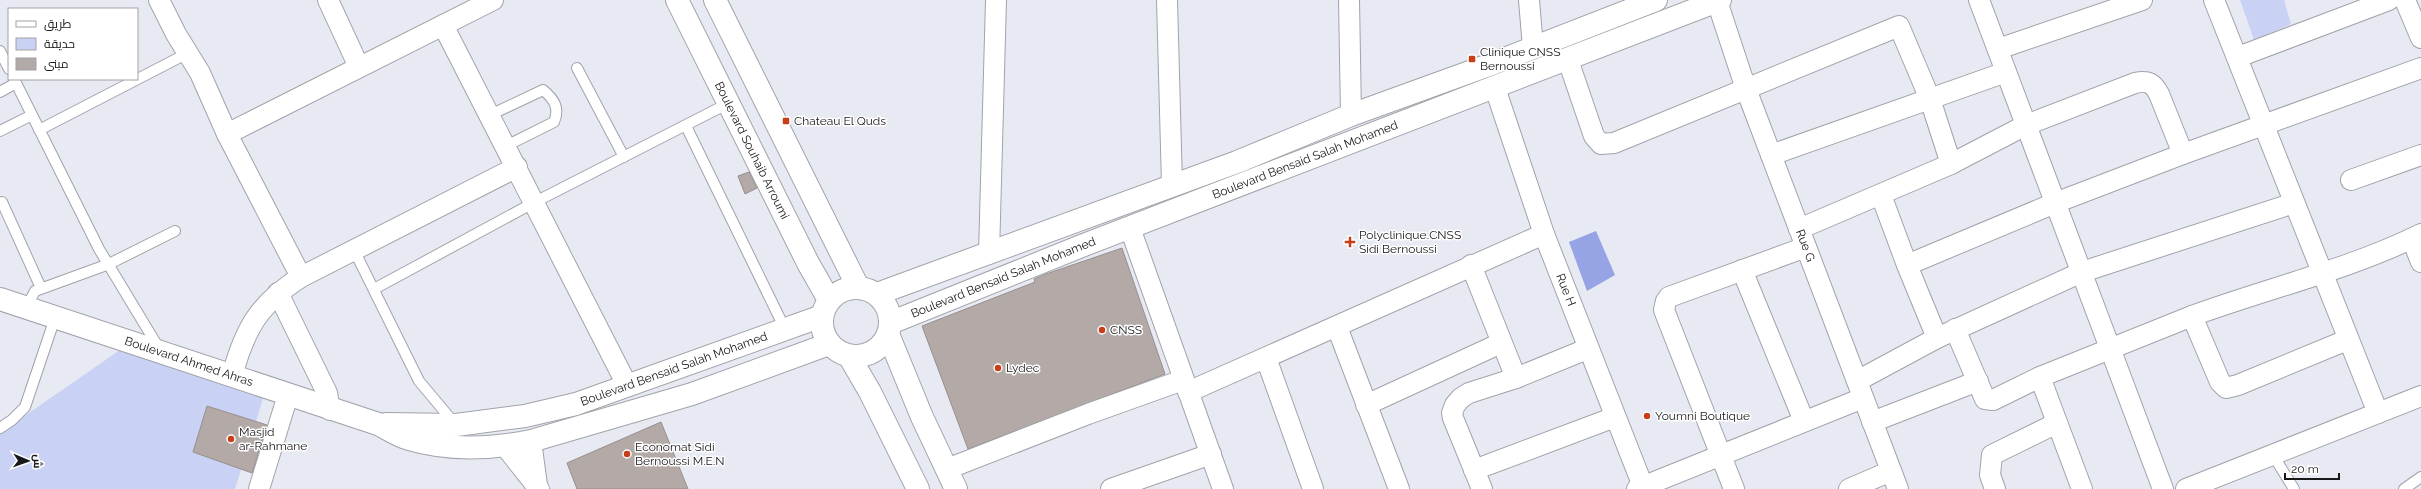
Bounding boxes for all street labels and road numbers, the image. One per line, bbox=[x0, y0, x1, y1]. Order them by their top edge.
street label: Boulevard Souhaib Arroumi bbox=[712, 79, 792, 222]
street label: Boulevard Bensaid Salah Mohamed bbox=[1210, 118, 1400, 202]
street label: Rue G bbox=[1793, 227, 1818, 264]
street label: Boulevard Bensaid Salah Mohamed bbox=[909, 234, 1098, 321]
street label: Rue H bbox=[1553, 272, 1579, 308]
street label: Boulevard Bensaid Salah Mohamed bbox=[578, 329, 769, 409]
street label: Boulevard Ahmed Ahras bbox=[123, 334, 255, 389]

